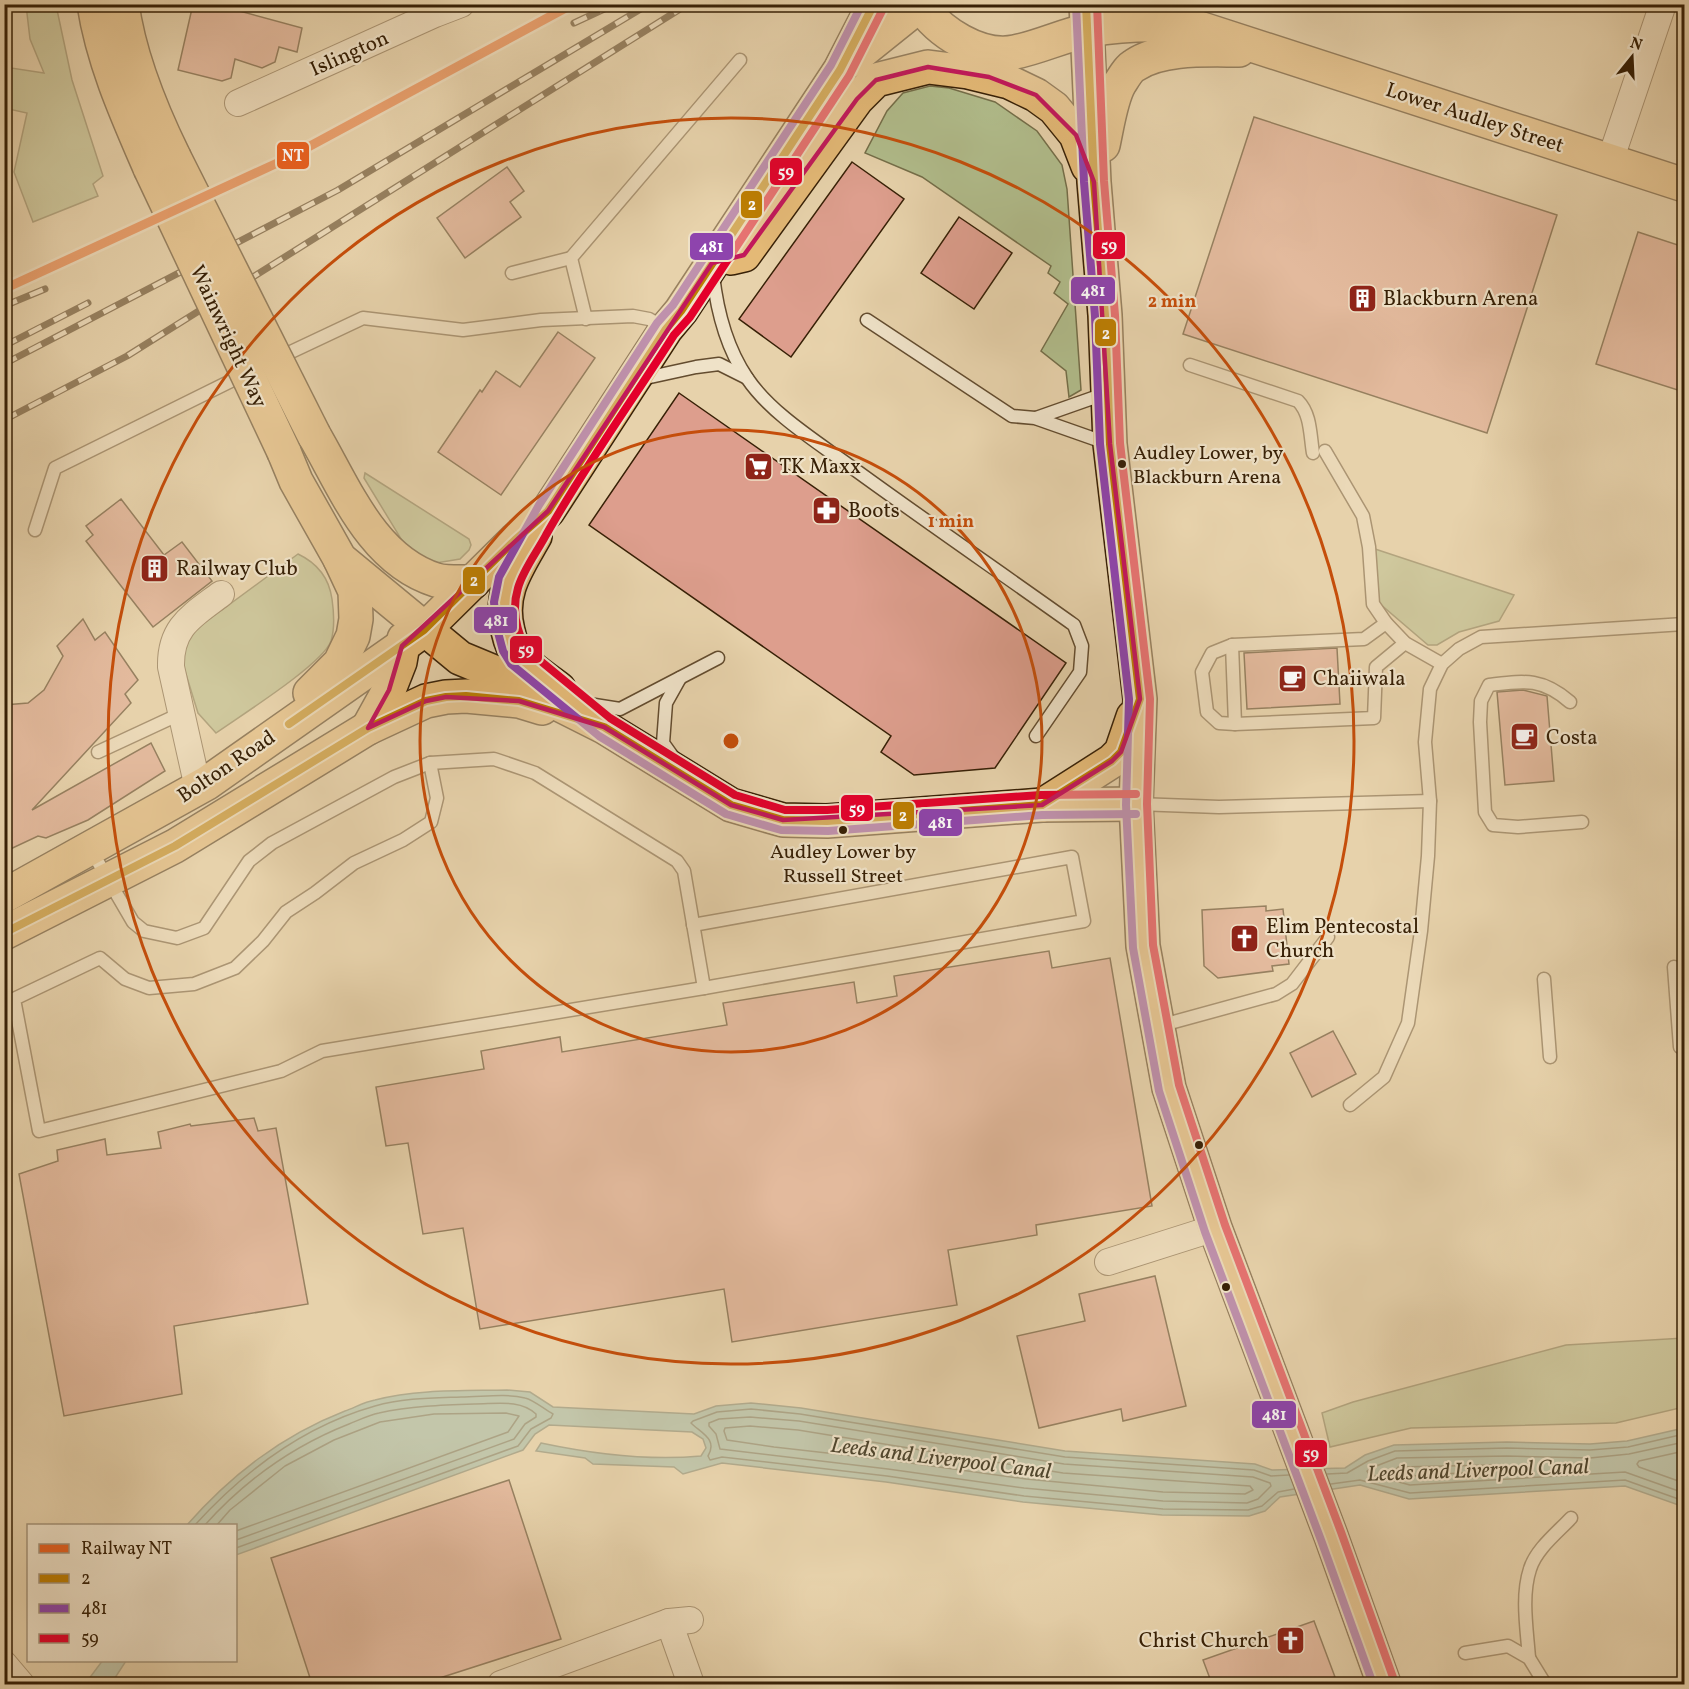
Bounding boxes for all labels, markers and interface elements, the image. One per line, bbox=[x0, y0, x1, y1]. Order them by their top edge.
street label: Islington bbox=[306, 24, 393, 85]
north arrow bbox=[1602, 27, 1662, 87]
text: N bbox=[1627, 32, 1645, 57]
street label: Lower Audley Street bbox=[1382, 76, 1567, 161]
line badge: NT bbox=[276, 141, 310, 170]
text: NT bbox=[282, 146, 305, 168]
line badge: 59 bbox=[769, 157, 803, 186]
text: 59 bbox=[778, 162, 794, 184]
line badge: 2 bbox=[740, 190, 763, 219]
text: 2 bbox=[748, 195, 756, 217]
line badge: 59 bbox=[1092, 231, 1126, 260]
line badge: 481 bbox=[689, 232, 734, 261]
text: 59 bbox=[1101, 236, 1117, 258]
text: 481 bbox=[699, 237, 723, 259]
street label: Wainwright Way bbox=[182, 261, 274, 413]
line badge: 481 bbox=[1070, 276, 1116, 305]
text: 481 bbox=[1081, 281, 1105, 303]
building icon: Blackburn Arena bbox=[1346, 282, 1378, 314]
place label: Blackburn Arena bbox=[1383, 285, 1539, 314]
text: 2 min bbox=[1148, 290, 1196, 315]
line badge: 2 bbox=[1094, 318, 1117, 347]
text: 2 bbox=[1102, 324, 1110, 346]
place label: Audley Lower, by Blackburn Arena bbox=[1133, 440, 1284, 492]
supermarket icon: TK Maxx bbox=[742, 450, 774, 482]
place label: TK Maxx bbox=[779, 453, 861, 482]
marker: Audley Lower, by Blackburn Arena bbox=[1116, 458, 1128, 470]
pharmacy icon: Boots bbox=[811, 494, 843, 526]
place label: Boots bbox=[848, 497, 900, 526]
text: 1 min bbox=[928, 510, 974, 535]
building icon: Railway Club bbox=[139, 552, 171, 584]
place label: Railway Club bbox=[176, 555, 298, 584]
line badge: 2 bbox=[462, 566, 486, 595]
text: 2 bbox=[470, 571, 478, 593]
line badge: 481 bbox=[473, 606, 518, 634]
text: 481 bbox=[484, 611, 508, 633]
line badge: 59 bbox=[509, 635, 543, 664]
text: 59 bbox=[518, 640, 534, 662]
cafe icon: Chaiiwala bbox=[1276, 662, 1308, 694]
place label: Chaiiwala bbox=[1313, 665, 1406, 694]
cafe icon: Costa bbox=[1509, 721, 1541, 753]
street label: Bolton Road bbox=[172, 724, 282, 811]
place label: Costa bbox=[1546, 724, 1598, 753]
centre of rings bbox=[721, 731, 741, 751]
line badge: 59 bbox=[840, 794, 874, 822]
text: 59 bbox=[849, 799, 865, 821]
line badge: 2 bbox=[892, 801, 915, 830]
text: 2 bbox=[899, 806, 907, 828]
line badge: 481 bbox=[918, 808, 963, 837]
text: 481 bbox=[928, 813, 952, 835]
marker: Audley Lower by Russell Street bbox=[837, 824, 849, 836]
place label: Audley Lower by Russell Street bbox=[770, 839, 916, 891]
place label: Elim Pentecostal Church bbox=[1266, 913, 1419, 966]
church icon: Elim Pentecostal Church bbox=[1229, 922, 1261, 954]
unlabelled marker bbox=[1193, 1139, 1205, 1151]
unlabelled marker bbox=[1220, 1281, 1232, 1293]
line badge: 481 bbox=[1251, 1400, 1297, 1429]
text: 481 bbox=[1262, 1405, 1286, 1427]
water label: Leeds and Liverpool Canal bbox=[829, 1431, 1053, 1488]
line badge: 59 bbox=[1294, 1439, 1328, 1468]
text: 59 bbox=[1303, 1444, 1319, 1466]
water label: Leeds and Liverpool Canal bbox=[1366, 1452, 1590, 1491]
legend bbox=[27, 1524, 237, 1662]
text: Railway NT bbox=[81, 1537, 173, 1562]
text: 2 bbox=[81, 1567, 91, 1592]
text: 481 bbox=[81, 1597, 108, 1622]
church icon: Christ Church bbox=[1274, 1624, 1306, 1656]
text: 59 bbox=[81, 1627, 99, 1652]
place label: Christ Church bbox=[1139, 1627, 1269, 1656]

